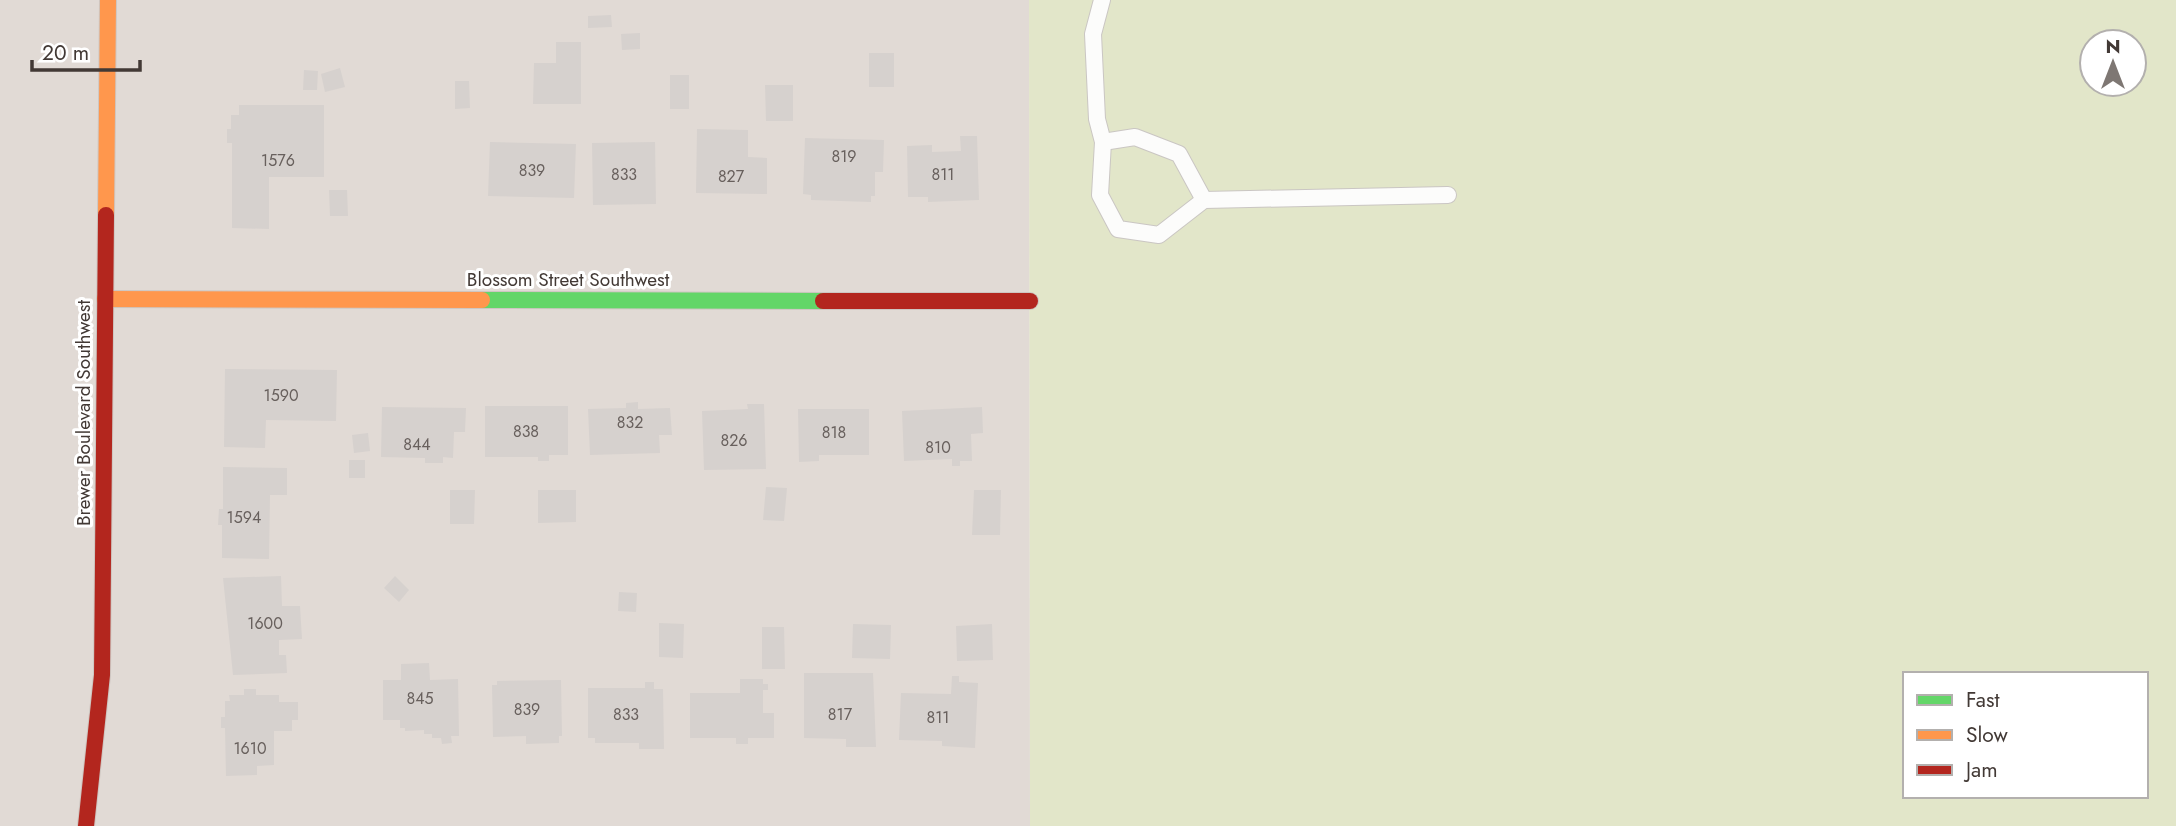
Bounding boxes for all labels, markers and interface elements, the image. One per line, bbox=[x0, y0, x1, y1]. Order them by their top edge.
scale bar bbox=[32, 28, 140, 72]
north arrow bbox=[2078, 28, 2148, 98]
text: N bbox=[2105, 33, 2121, 60]
text: 20 m bbox=[42, 38, 89, 68]
house number: 819 bbox=[831, 145, 857, 168]
house number: 1576 bbox=[261, 149, 295, 172]
house number: 839 bbox=[519, 159, 545, 182]
house number: 833 bbox=[611, 163, 637, 186]
house number: 811 bbox=[931, 163, 955, 186]
house number: 827 bbox=[718, 165, 745, 188]
street label: Blossom Street Southwest bbox=[467, 266, 670, 293]
street label: Brewer Boulevard Southwest bbox=[70, 299, 97, 526]
house number: 1590 bbox=[263, 384, 299, 407]
house number: 832 bbox=[617, 411, 643, 434]
house number: 838 bbox=[513, 420, 539, 443]
house number: 818 bbox=[822, 421, 846, 444]
house number: 826 bbox=[720, 429, 748, 452]
house number: 844 bbox=[403, 433, 431, 456]
house number: 810 bbox=[925, 436, 951, 459]
house number: 1594 bbox=[227, 506, 261, 529]
house number: 1600 bbox=[247, 612, 283, 635]
legend bbox=[1903, 672, 2148, 798]
text: Fast bbox=[1966, 685, 1999, 715]
house number: 845 bbox=[406, 687, 434, 710]
house number: 839 bbox=[514, 698, 540, 721]
house number: 833 bbox=[613, 703, 639, 726]
house number: 817 bbox=[828, 703, 853, 726]
house number: 811 bbox=[926, 706, 950, 729]
text: Slow bbox=[1966, 720, 2008, 750]
house number: 1610 bbox=[233, 737, 267, 760]
text: Jam bbox=[1963, 755, 1998, 785]

